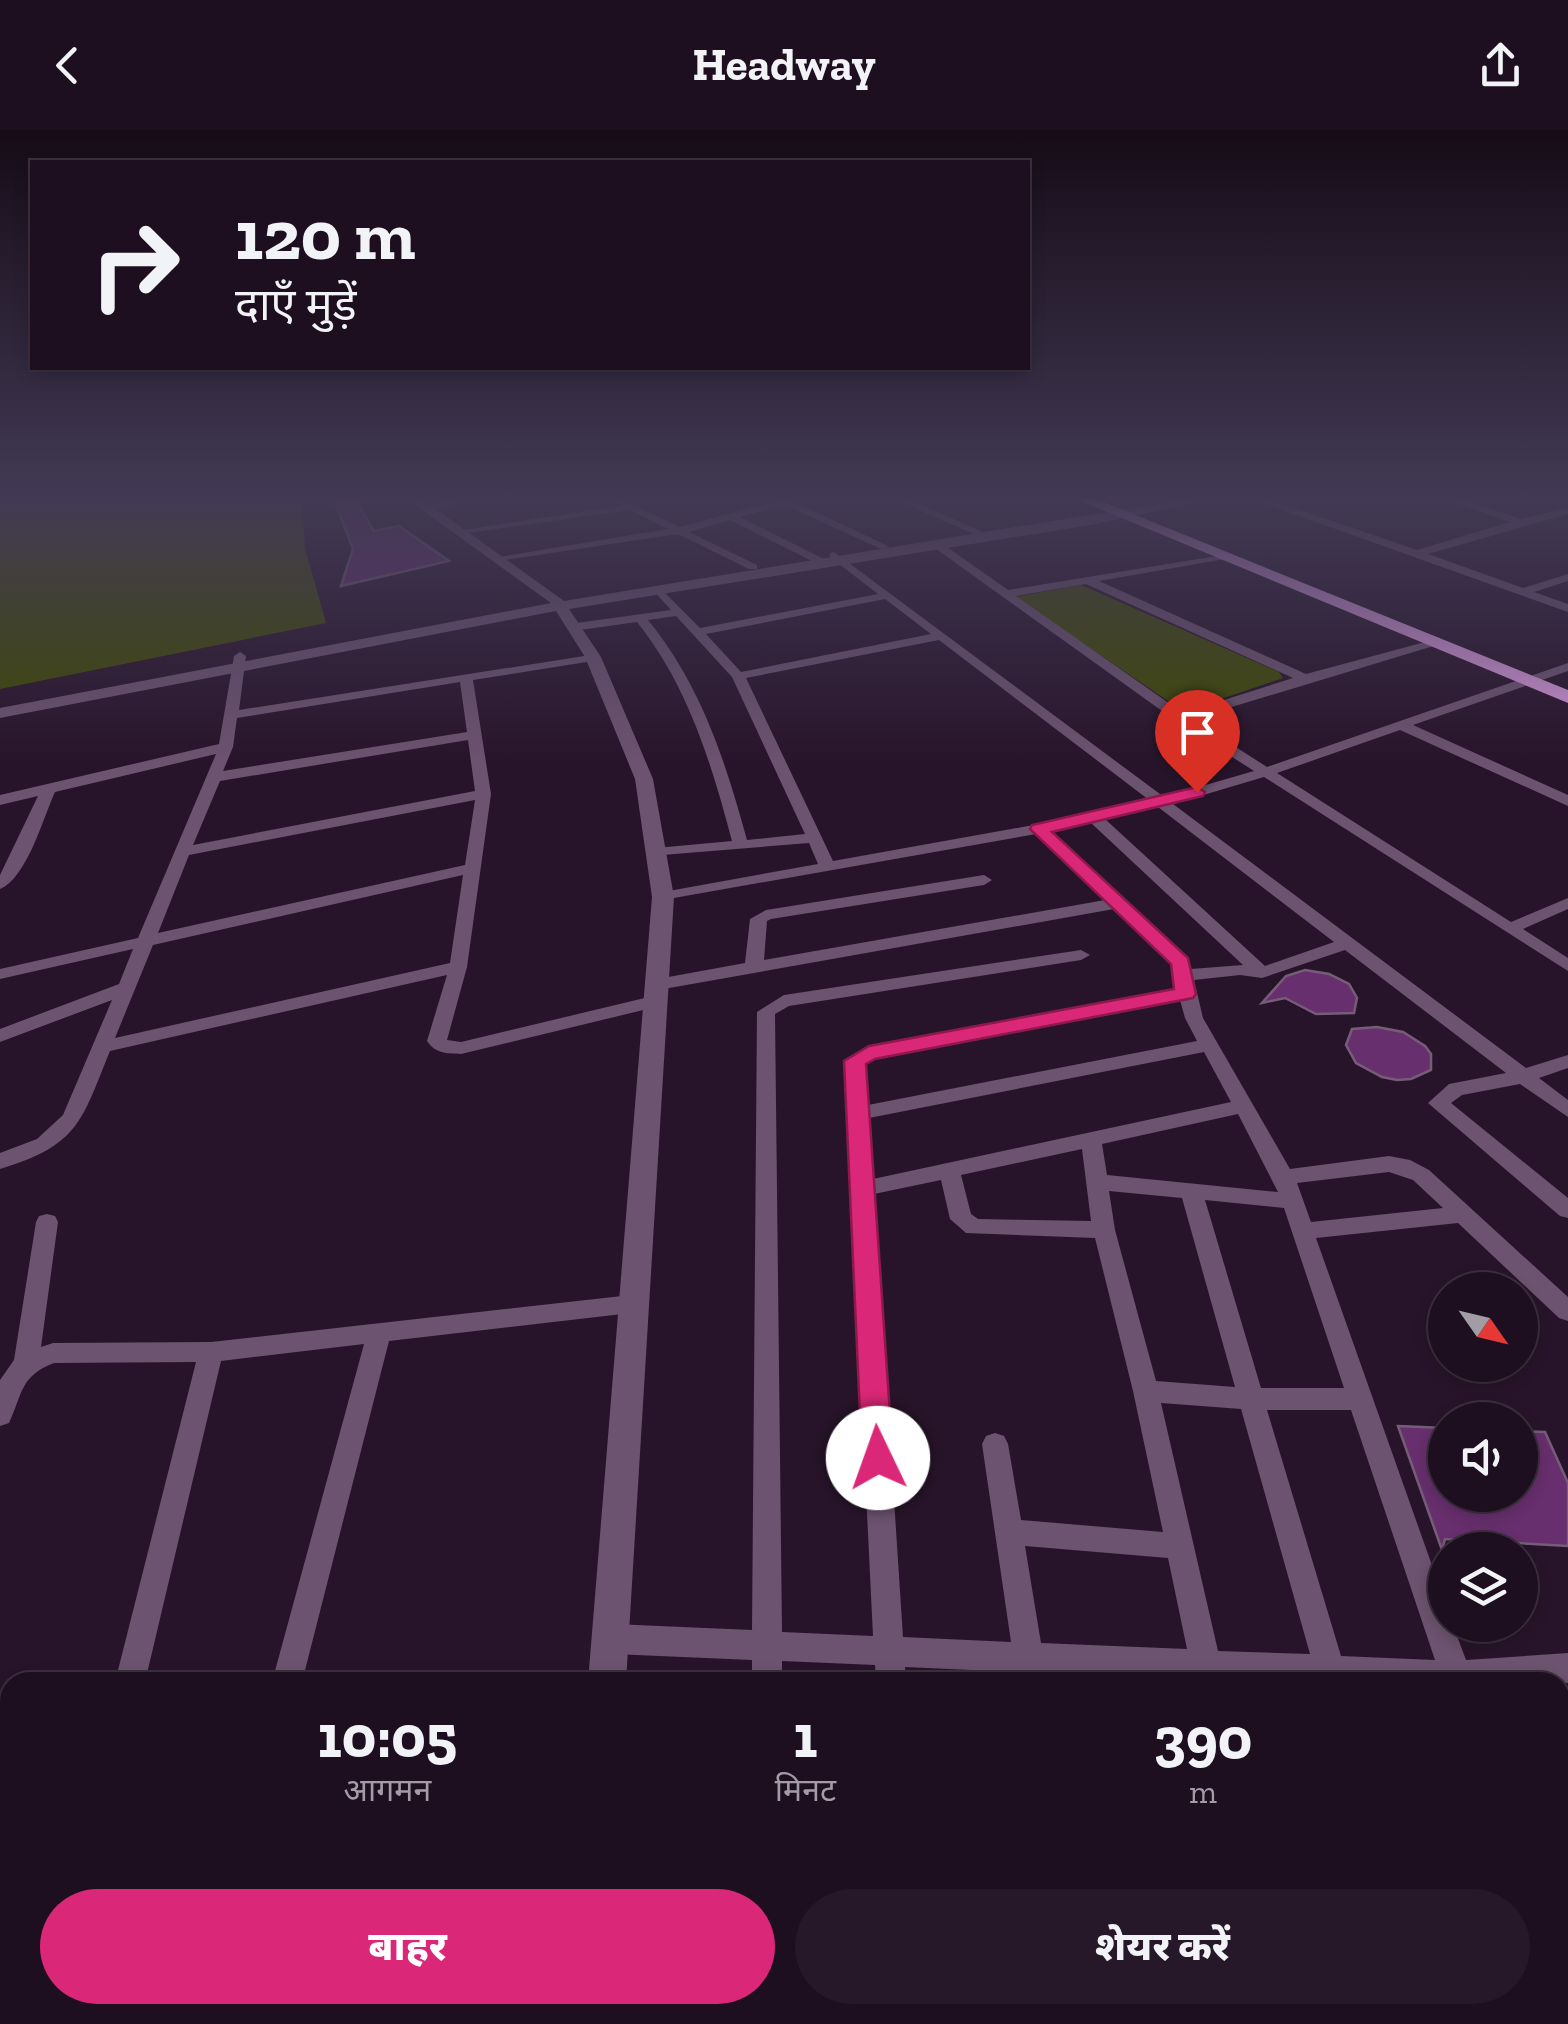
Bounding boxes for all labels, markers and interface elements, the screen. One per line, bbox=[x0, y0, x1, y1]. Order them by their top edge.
icon: back bbox=[40, 38, 95, 93]
text: Headway bbox=[692, 38, 876, 92]
icon: share bbox=[1473, 38, 1528, 93]
text: 120 m bbox=[235, 193, 416, 277]
icon: right bbox=[70, 200, 200, 330]
text: दाएँ मुड़ें bbox=[235, 278, 357, 332]
pin bbox=[1155, 690, 1240, 793]
icon: arrive bbox=[1170, 705, 1225, 760]
north arrow bbox=[1428, 1272, 1538, 1382]
map controls bbox=[1428, 1272, 1538, 1642]
button: sound bbox=[1428, 1402, 1538, 1512]
position arrow bbox=[826, 1406, 930, 1510]
button: layers bbox=[1428, 1532, 1538, 1642]
text: 10:05 bbox=[318, 1700, 457, 1772]
text: 1 bbox=[793, 1700, 818, 1772]
text: 390 bbox=[1154, 1702, 1252, 1774]
text: आगमन bbox=[344, 1771, 431, 1809]
text: मिनट bbox=[775, 1771, 836, 1809]
text: m bbox=[1189, 1773, 1217, 1811]
button: बाहर bbox=[40, 1889, 775, 2004]
button: शेयर करें bbox=[795, 1889, 1530, 2004]

